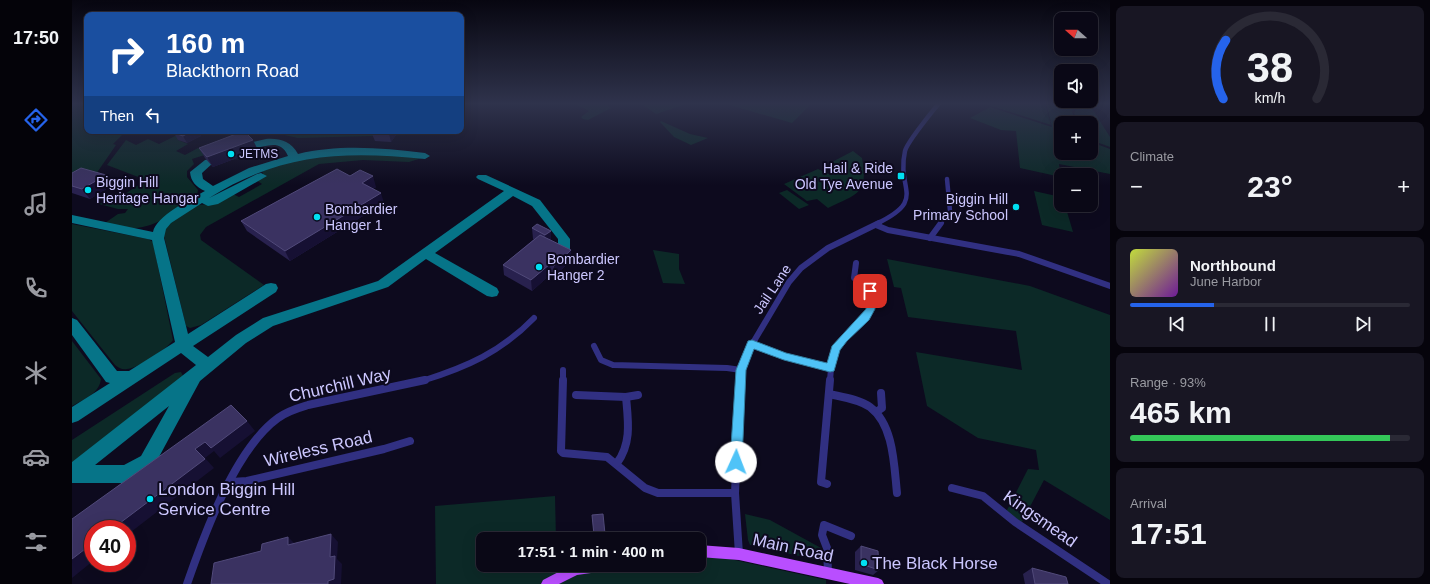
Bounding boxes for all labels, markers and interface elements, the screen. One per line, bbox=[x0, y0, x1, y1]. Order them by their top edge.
north arrow bbox=[1054, 12, 1098, 56]
map controls bbox=[1054, 12, 1098, 212]
text: 17:50 bbox=[13, 28, 59, 48]
icon: right bbox=[100, 28, 152, 80]
text: 160 m bbox=[166, 28, 245, 59]
text: 38 bbox=[1247, 44, 1293, 91]
text: Blackthorn Road bbox=[166, 61, 299, 81]
button: sound bbox=[1054, 64, 1098, 108]
text: km/h bbox=[1255, 89, 1286, 105]
icon: left bbox=[142, 104, 164, 126]
icon: directions bbox=[22, 106, 50, 134]
text: Then bbox=[100, 107, 134, 124]
button: + bbox=[1054, 116, 1098, 160]
place label: JETMS bbox=[239, 147, 278, 161]
marker: JETMS bbox=[226, 149, 236, 159]
text: Climate bbox=[1130, 149, 1174, 164]
place label: Hail & Ride Old Tye Avenue bbox=[795, 160, 893, 192]
button: − bbox=[1054, 168, 1098, 212]
text: 23° bbox=[1247, 170, 1293, 203]
marker: Hail & Ride Old Tye Avenue bbox=[896, 171, 906, 181]
place label: Biggin Hill Heritage Hangar bbox=[96, 174, 199, 206]
text: − bbox=[1130, 174, 1143, 199]
text: + bbox=[1397, 174, 1410, 199]
marker: Biggin Hill Heritage Hangar bbox=[83, 185, 93, 195]
icon: music bbox=[22, 190, 50, 218]
place label: Biggin Hill Primary School bbox=[913, 191, 1008, 223]
place label: Bombardier Hanger 1 bbox=[325, 201, 398, 233]
marker: Biggin Hill Primary School bbox=[1011, 202, 1021, 212]
marker: Bombardier Hanger 1 bbox=[312, 212, 322, 222]
place label: Bombardier Hanger 2 bbox=[547, 251, 620, 283]
text: Northbound bbox=[1190, 257, 1276, 274]
street label: Jail Lane bbox=[750, 261, 794, 317]
marker: Bombardier Hanger 2 bbox=[534, 262, 544, 272]
icon: phone bbox=[22, 274, 50, 302]
pin bbox=[853, 274, 887, 308]
text: June Harbor bbox=[1190, 274, 1262, 289]
icon: arrive bbox=[859, 280, 881, 302]
icon: previous bbox=[1166, 313, 1188, 335]
icon: pause bbox=[1259, 313, 1281, 335]
icon: next bbox=[1352, 313, 1374, 335]
icon: climate bbox=[22, 359, 50, 387]
street label: Churchill Way bbox=[287, 364, 393, 406]
text: Range · 93% bbox=[1130, 375, 1206, 390]
text: 465 km bbox=[1130, 396, 1232, 429]
street label: Wireless Road bbox=[262, 427, 374, 471]
position arrow bbox=[715, 441, 757, 483]
icon: car bbox=[22, 443, 50, 471]
place label: London Biggin Hill Service Centre bbox=[158, 480, 295, 519]
street label: Kingsmead bbox=[1000, 487, 1080, 551]
marker: London Biggin Hill Service Centre bbox=[145, 494, 155, 504]
text: Arrival bbox=[1130, 496, 1167, 511]
text: 17:51 bbox=[1130, 517, 1207, 550]
speed limit sign: 40 bbox=[84, 520, 136, 572]
icon: filters bbox=[22, 528, 50, 556]
street label: Main Road bbox=[751, 530, 835, 566]
text: 17:51 · 1 min · 400 m bbox=[518, 543, 664, 560]
place label: The Black Horse bbox=[872, 554, 998, 573]
marker: The Black Horse bbox=[859, 558, 869, 568]

